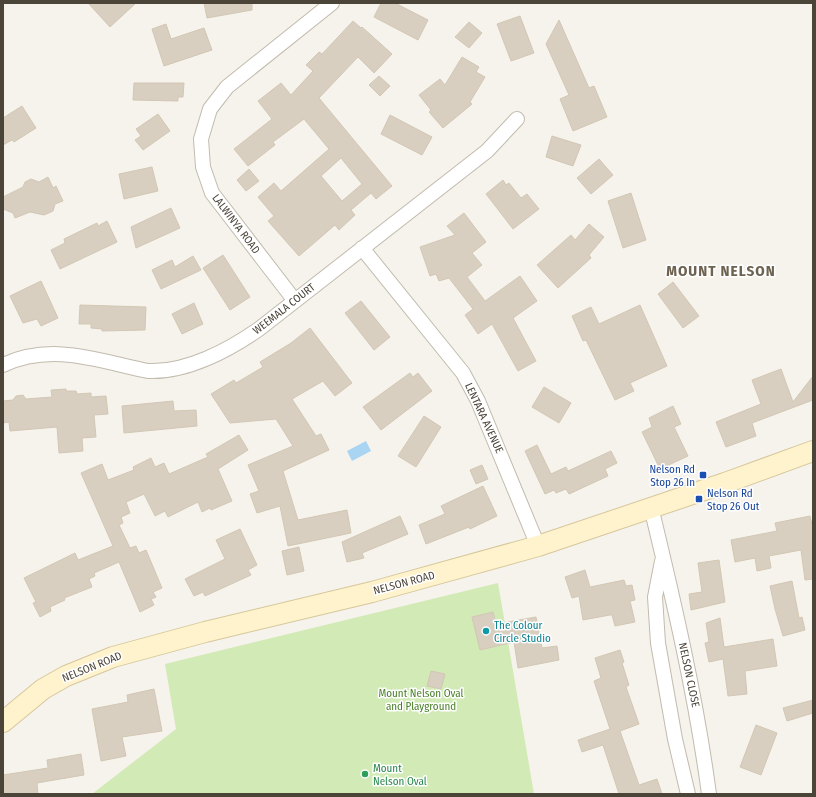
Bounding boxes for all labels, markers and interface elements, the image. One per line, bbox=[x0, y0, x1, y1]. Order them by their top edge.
street label: LALWINYA ROAD bbox=[209, 192, 263, 256]
district label: MOUNT NELSON bbox=[666, 262, 776, 280]
street label: WEEMALA COURT bbox=[250, 280, 318, 337]
street label: LENTARA AVENUE bbox=[462, 381, 506, 455]
place label: Nelson Rd Stop 26 In bbox=[649, 463, 695, 489]
marker: Nelson Rd Stop 26 In bbox=[698, 470, 708, 480]
place label: Nelson Rd Stop 26 Out bbox=[707, 487, 760, 513]
marker: Nelson Rd Stop 26 Out bbox=[694, 494, 704, 504]
street label: NELSON ROAD bbox=[372, 569, 436, 597]
place label: The Colour Circle Studio bbox=[494, 619, 551, 645]
marker: The Colour Circle Studio bbox=[481, 626, 491, 636]
street label: NELSON CLOSE bbox=[676, 642, 702, 708]
street label: NELSON ROAD bbox=[60, 649, 124, 685]
park label: Mount Nelson Oval and Playground bbox=[378, 687, 464, 713]
place label: Mount Nelson Oval bbox=[373, 762, 427, 788]
marker: Mount Nelson Oval bbox=[360, 769, 370, 779]

